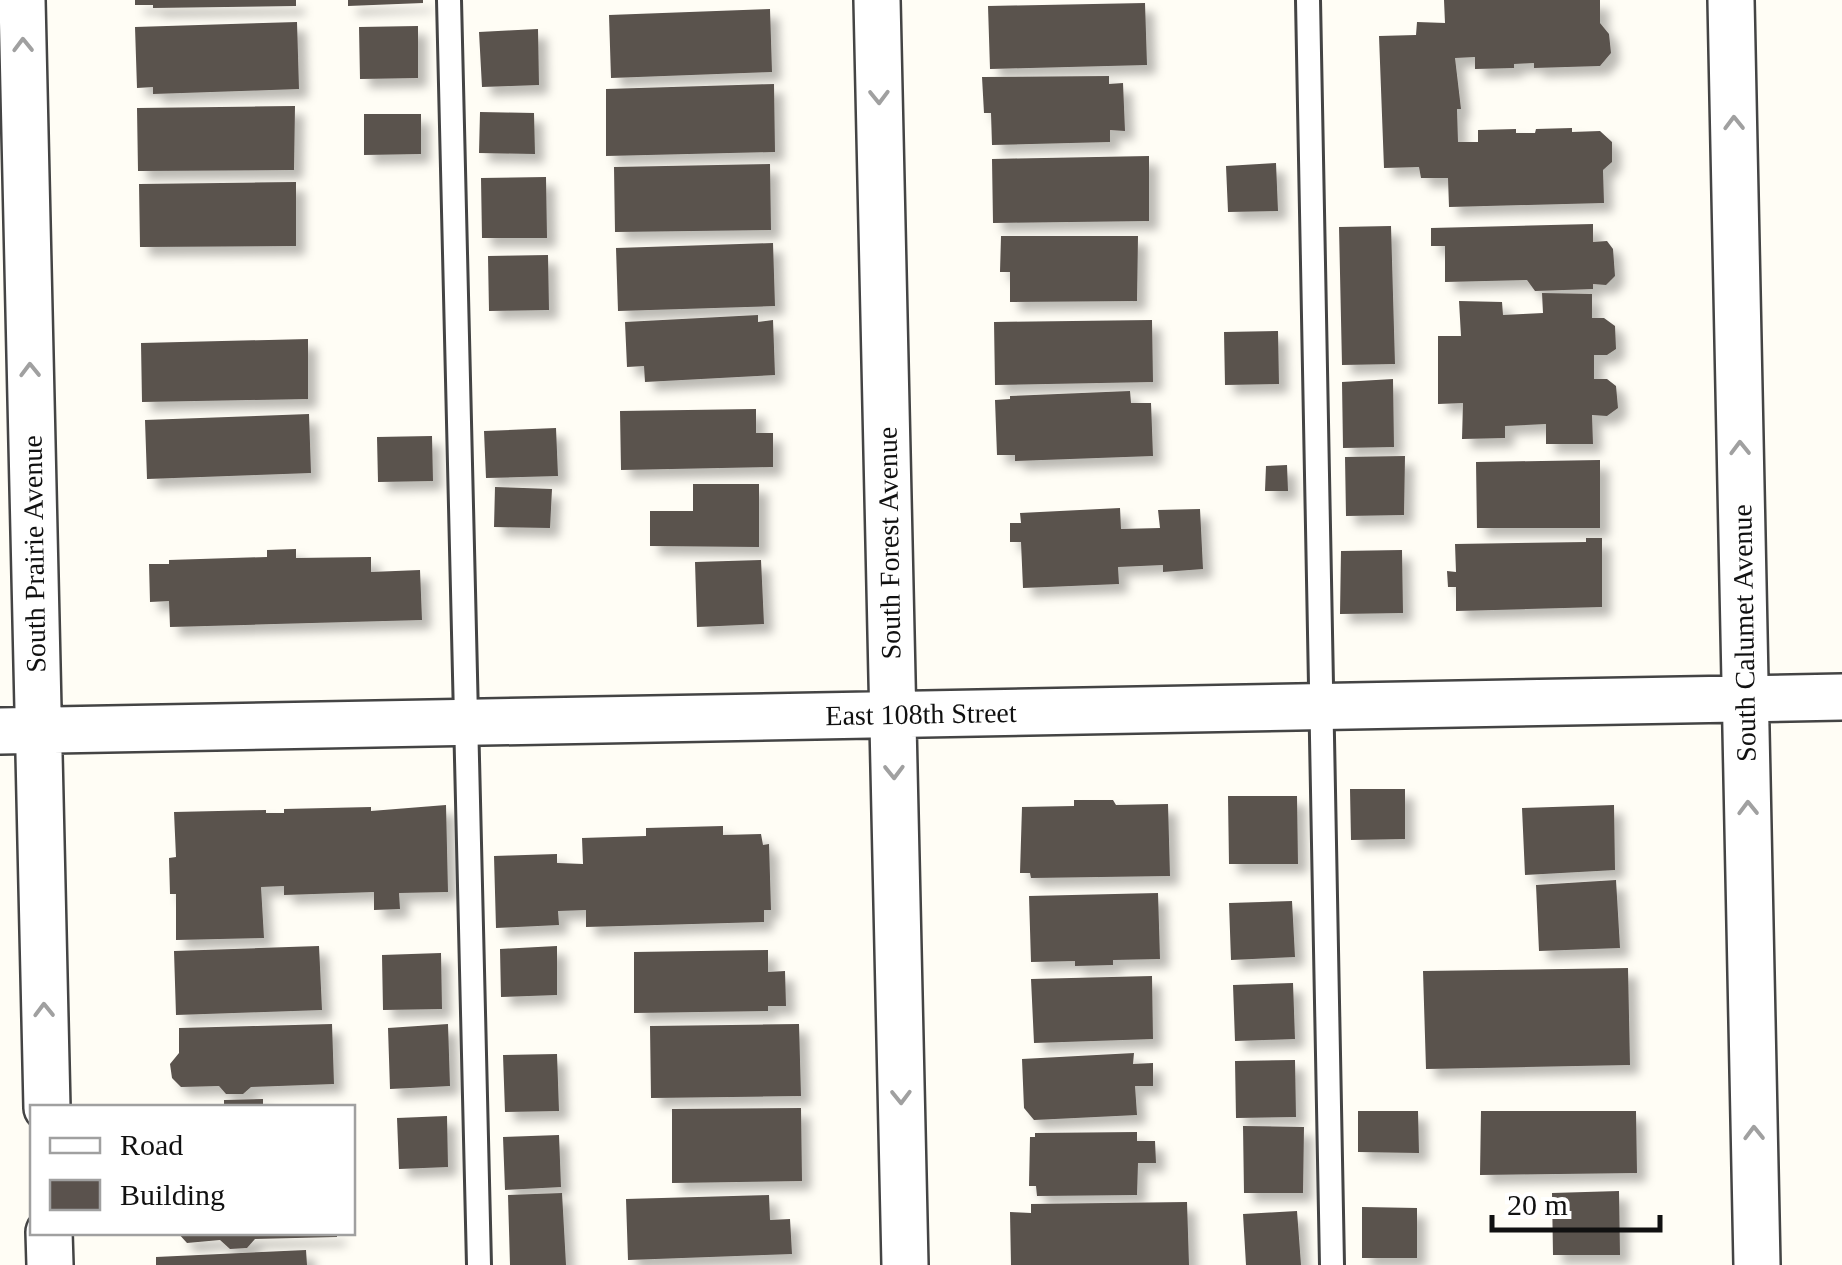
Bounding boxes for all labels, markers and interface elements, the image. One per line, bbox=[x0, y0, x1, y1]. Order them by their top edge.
one-way arrow bbox=[12, 37, 33, 53]
one-way arrow bbox=[869, 90, 890, 106]
one-way arrow bbox=[1723, 114, 1744, 130]
one-way arrow bbox=[19, 362, 41, 378]
street label: South Forest Avenue bbox=[871, 426, 907, 660]
street label: South Prairie Avenue bbox=[16, 435, 52, 673]
one-way arrow bbox=[1729, 439, 1751, 454]
street label: South Calumet Avenue bbox=[1726, 504, 1762, 762]
street label: East 108th Street bbox=[825, 697, 1017, 731]
one-way arrow bbox=[883, 765, 904, 781]
one-way arrow bbox=[1737, 799, 1758, 815]
one-way arrow bbox=[34, 1002, 55, 1018]
one-way arrow bbox=[890, 1090, 912, 1106]
legend bbox=[30, 1105, 355, 1235]
one-way arrow bbox=[1743, 1124, 1765, 1140]
text: Road bbox=[120, 1128, 183, 1161]
scale bar bbox=[1492, 1170, 1660, 1232]
text: Building bbox=[120, 1178, 225, 1211]
text: 20 m bbox=[1507, 1188, 1568, 1221]

